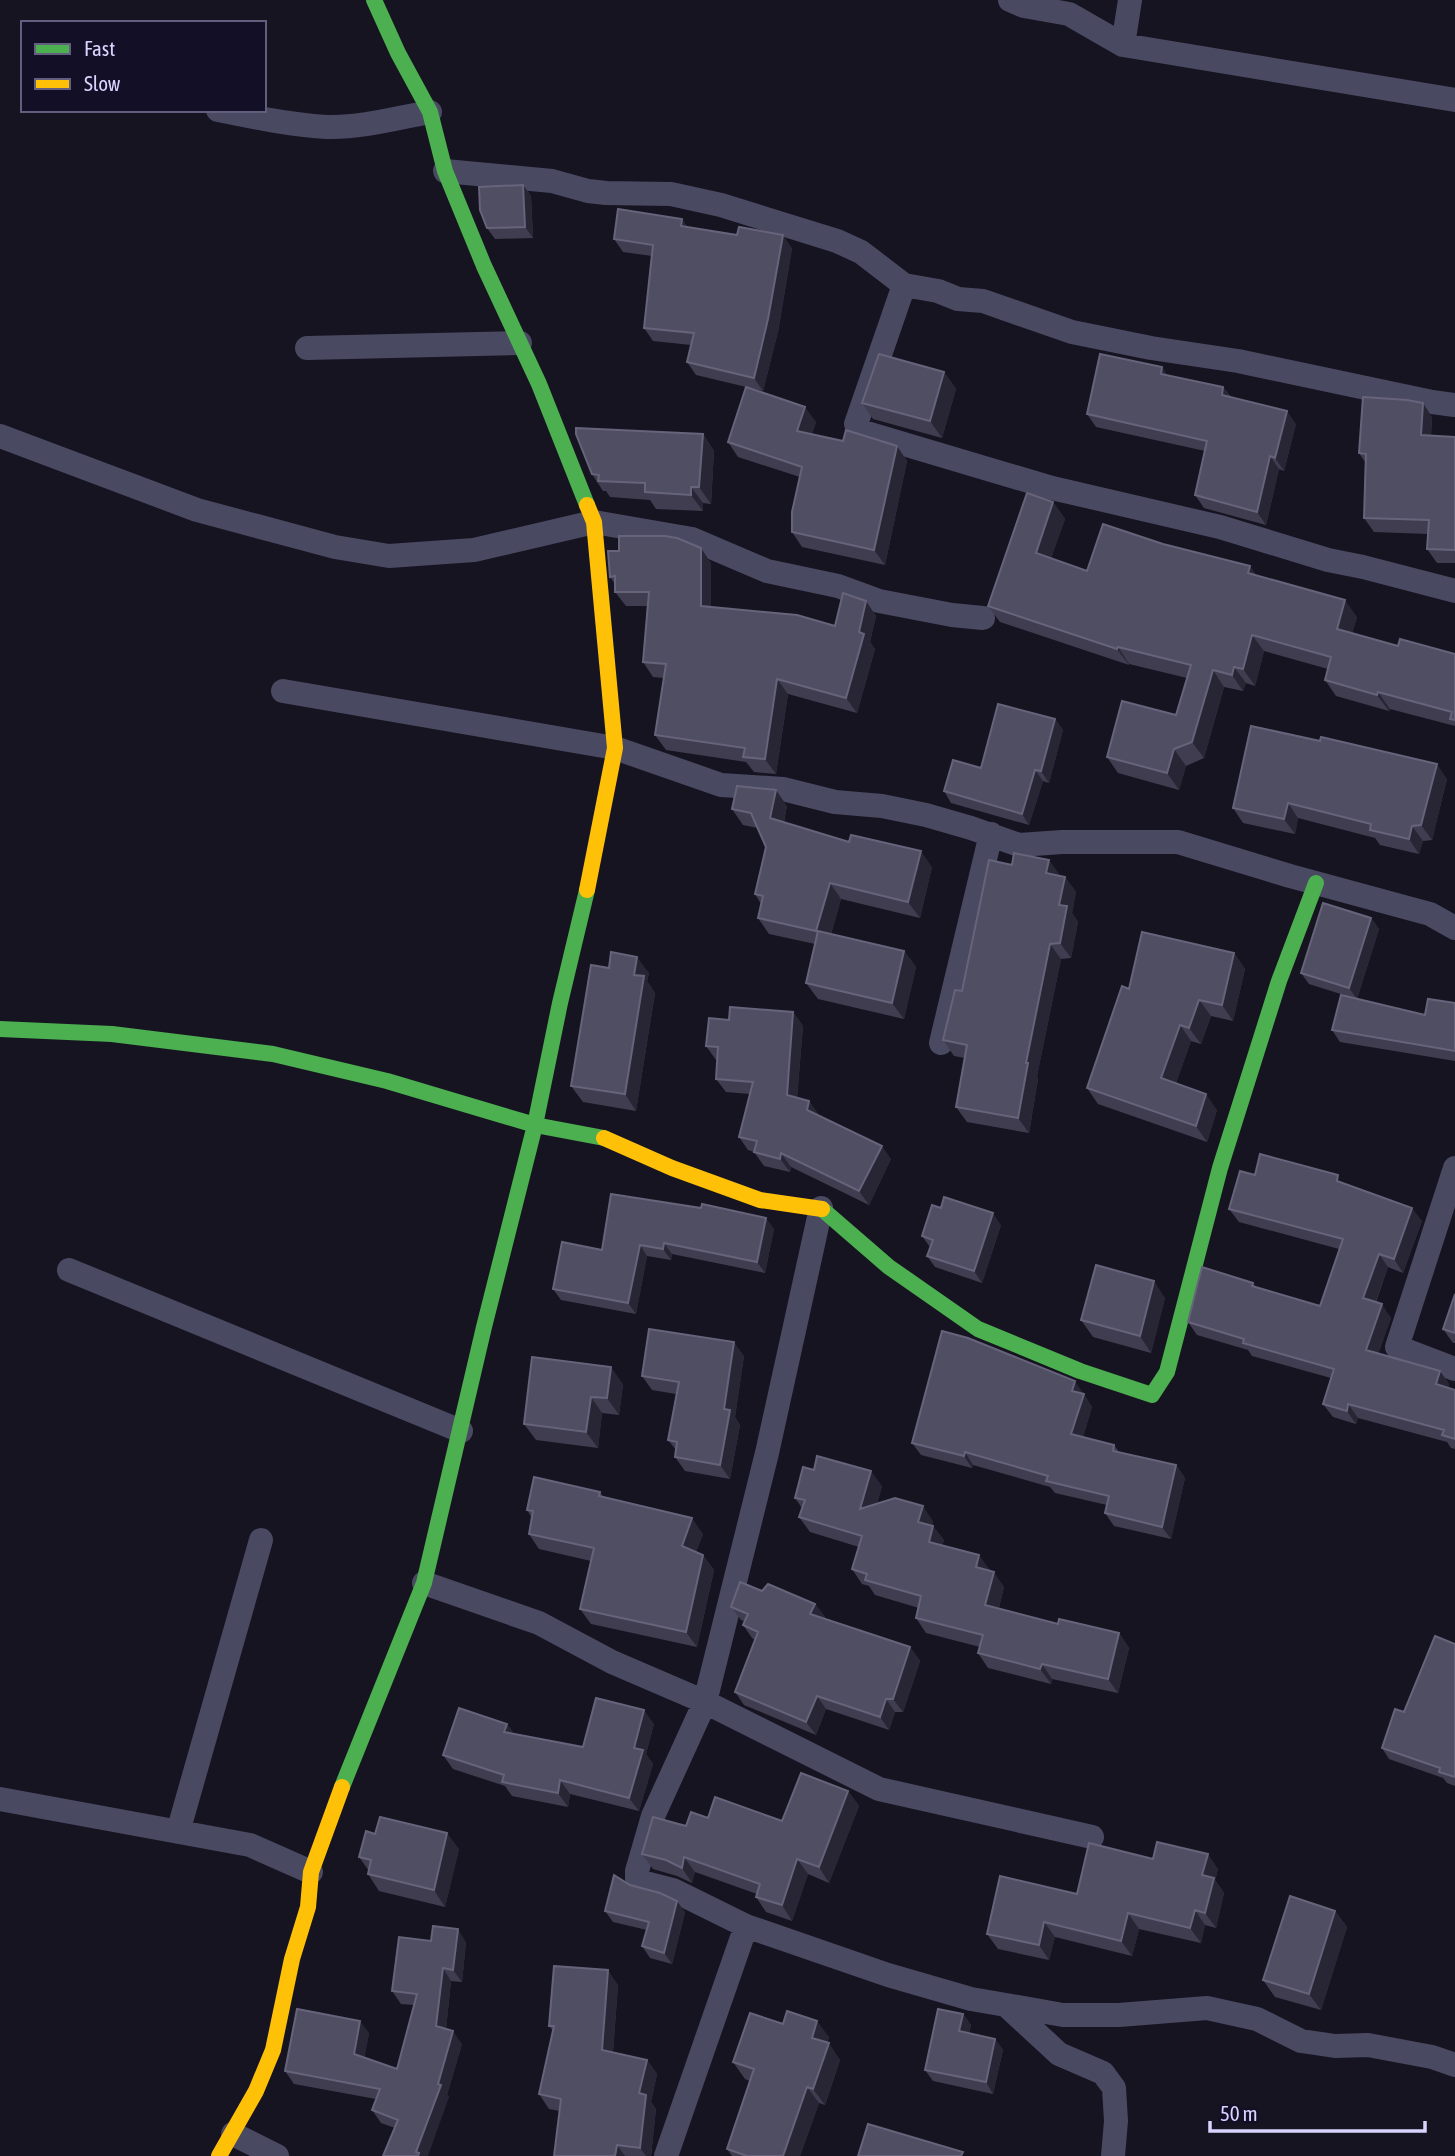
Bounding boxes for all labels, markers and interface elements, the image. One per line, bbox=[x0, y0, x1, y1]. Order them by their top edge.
legend bbox=[21, 21, 266, 112]
text: Fast bbox=[84, 36, 115, 60]
text: Slow bbox=[84, 71, 121, 95]
scale bar bbox=[1210, 2090, 1425, 2134]
text: 50 m bbox=[1220, 2101, 1258, 2125]

